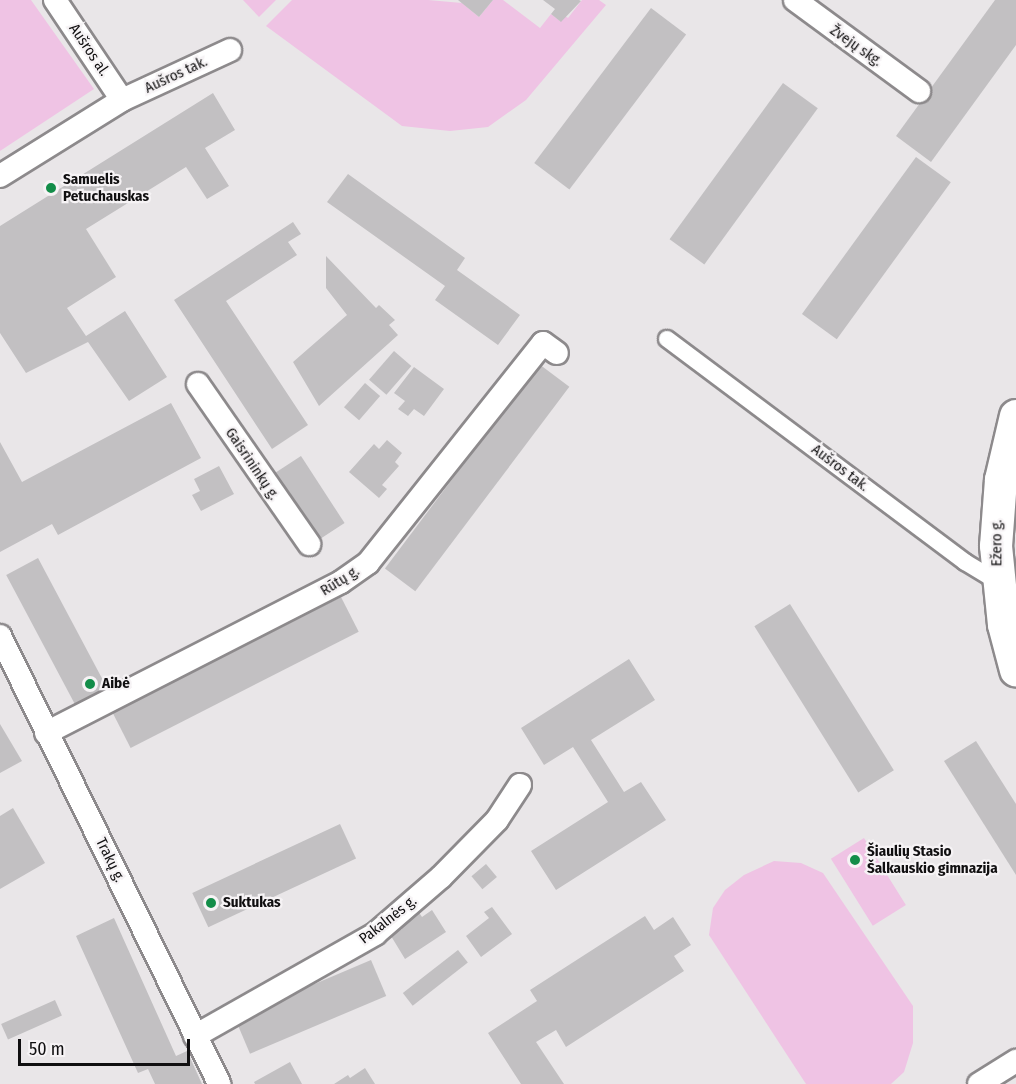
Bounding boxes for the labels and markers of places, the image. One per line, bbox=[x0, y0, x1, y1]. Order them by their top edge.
place label: Samuelis Petuchauskas bbox=[63, 170, 149, 205]
marker: Samuelis Petuchauskas bbox=[44, 181, 58, 195]
place label: Aibė bbox=[102, 675, 130, 693]
marker: Aibė bbox=[83, 677, 97, 691]
place label: Šiaulių Stasio Šalkauskio gimnazija bbox=[867, 842, 998, 877]
marker: Šiaulių Stasio Šalkauskio gimnazija bbox=[848, 853, 862, 867]
place label: Suktukas bbox=[223, 894, 281, 912]
marker: Suktukas bbox=[204, 896, 218, 910]

